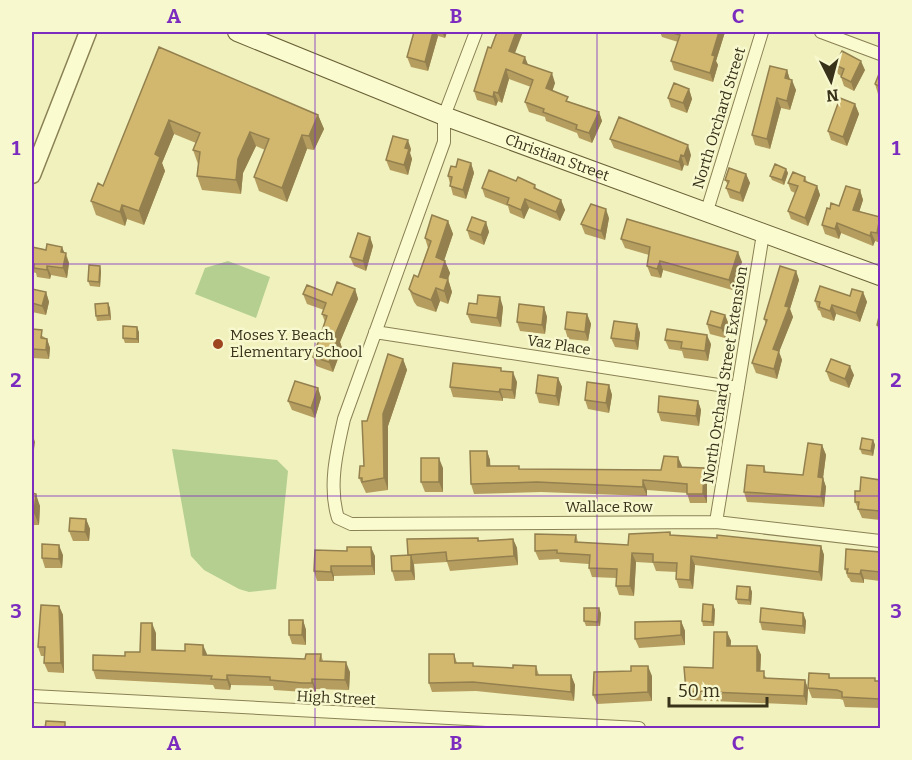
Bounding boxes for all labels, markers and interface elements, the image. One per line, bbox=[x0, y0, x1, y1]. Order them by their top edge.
text: A bbox=[167, 4, 182, 28]
text: B bbox=[450, 4, 463, 28]
text: C bbox=[732, 4, 744, 28]
street label: North Orchard Street bbox=[689, 44, 749, 191]
north arrow bbox=[801, 51, 861, 111]
text: N bbox=[825, 85, 840, 106]
street label: Christian Street bbox=[503, 130, 612, 185]
text: 1 bbox=[12, 136, 21, 160]
text: 1 bbox=[892, 136, 901, 160]
street label: North Orchard Street Extension bbox=[699, 265, 751, 485]
place label: Moses Y. Beach Elementary School bbox=[230, 326, 362, 361]
street label: Vaz Place bbox=[526, 331, 592, 359]
marker: Moses Y. Beach Elementary School bbox=[211, 337, 225, 351]
text: 2 bbox=[10, 368, 22, 392]
text: 2 bbox=[890, 368, 902, 392]
street label: Wallace Row bbox=[565, 498, 654, 516]
text: 3 bbox=[10, 599, 22, 623]
text: 3 bbox=[890, 599, 902, 623]
scale bar bbox=[669, 670, 766, 708]
text: 50 m bbox=[678, 680, 720, 702]
street label: High Street bbox=[296, 687, 377, 709]
text: A bbox=[167, 731, 182, 755]
text: B bbox=[450, 731, 463, 755]
text: C bbox=[732, 731, 744, 755]

